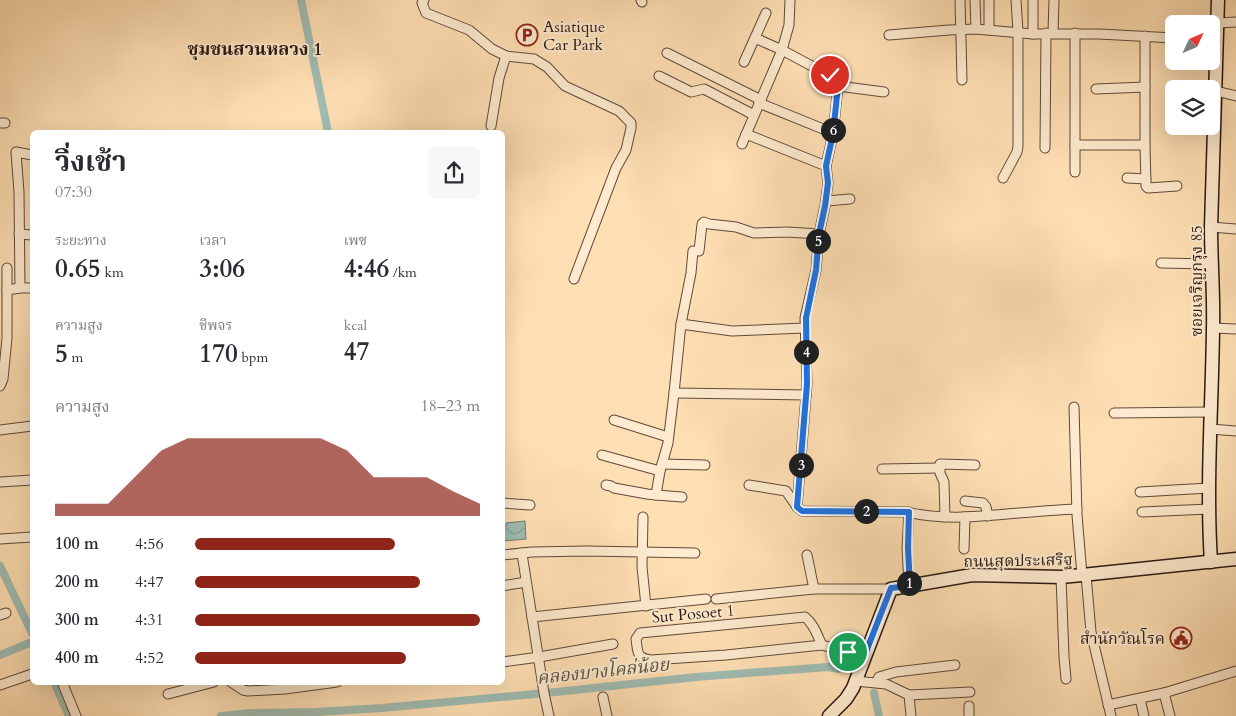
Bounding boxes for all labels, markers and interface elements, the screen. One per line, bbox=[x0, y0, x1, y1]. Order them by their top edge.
north arrow bbox=[1165, 15, 1220, 70]
map controls bbox=[1165, 15, 1220, 135]
place label: Asiatique Car Park bbox=[543, 16, 605, 56]
parking icon: Asiatique Car Park bbox=[515, 23, 539, 47]
district label: ชุมชนสวนหลวง 1 bbox=[187, 37, 323, 62]
pin bbox=[809, 54, 851, 96]
icon: check bbox=[816, 61, 844, 89]
button: layers bbox=[1165, 80, 1220, 135]
pin: 6 bbox=[820, 118, 846, 142]
text: 6 bbox=[830, 121, 837, 140]
text: วิ่งเช้า bbox=[55, 143, 127, 181]
button: share bbox=[428, 147, 480, 199]
text: 07:30 bbox=[55, 181, 92, 203]
street label: ซอยเจริญกรุง 85 bbox=[1186, 225, 1208, 337]
pin: 5 bbox=[806, 228, 830, 254]
text: ระยะทาง bbox=[55, 231, 107, 250]
text: เวลา bbox=[199, 231, 227, 250]
text: เพซ bbox=[344, 231, 367, 250]
text: 5 bbox=[815, 232, 822, 251]
text: 0.65 bbox=[55, 252, 101, 286]
text: 3:06 bbox=[199, 252, 245, 286]
text: 4:46 bbox=[344, 252, 389, 286]
text: km bbox=[101, 263, 124, 282]
text: /km bbox=[389, 263, 417, 282]
text: ความสูง bbox=[55, 316, 103, 335]
text: ชีพจร bbox=[199, 316, 233, 335]
text: kcal bbox=[344, 316, 367, 335]
text: 47 bbox=[344, 335, 369, 369]
text: 5 bbox=[55, 337, 68, 371]
text: 170 bbox=[199, 337, 238, 371]
pin: 4 bbox=[794, 340, 818, 364]
text: 4 bbox=[803, 343, 810, 362]
text: m bbox=[68, 348, 83, 367]
text: bpm bbox=[238, 348, 268, 367]
text: 18–23 m bbox=[421, 395, 480, 417]
text: ความสูง bbox=[55, 396, 110, 418]
pin: 3 bbox=[788, 452, 814, 478]
text: 3 bbox=[798, 456, 805, 475]
pin: 2 bbox=[854, 498, 878, 524]
text: 2 bbox=[863, 502, 870, 521]
text: 100 m bbox=[55, 533, 99, 555]
text: 4:56 bbox=[135, 533, 164, 555]
street label: ถนนสุดประเสริฐ bbox=[963, 549, 1073, 573]
pin: 1 bbox=[896, 570, 922, 596]
text: 200 m bbox=[55, 571, 99, 593]
text: 4:47 bbox=[135, 571, 164, 593]
text: 1 bbox=[906, 574, 913, 593]
street label: Sut Posoet 1 bbox=[651, 599, 735, 629]
text: 300 m bbox=[55, 609, 99, 631]
text: 4:31 bbox=[135, 609, 164, 631]
public building icon: สำนักวัณโรค bbox=[1169, 626, 1193, 650]
place label: สำนักวัณโรค bbox=[1080, 628, 1165, 650]
pin bbox=[827, 631, 869, 673]
icon: arrive bbox=[834, 638, 862, 666]
text: 400 m bbox=[55, 647, 99, 669]
text: 4:52 bbox=[135, 647, 164, 669]
water label: คลองบางโคล่น้อย bbox=[536, 651, 672, 691]

